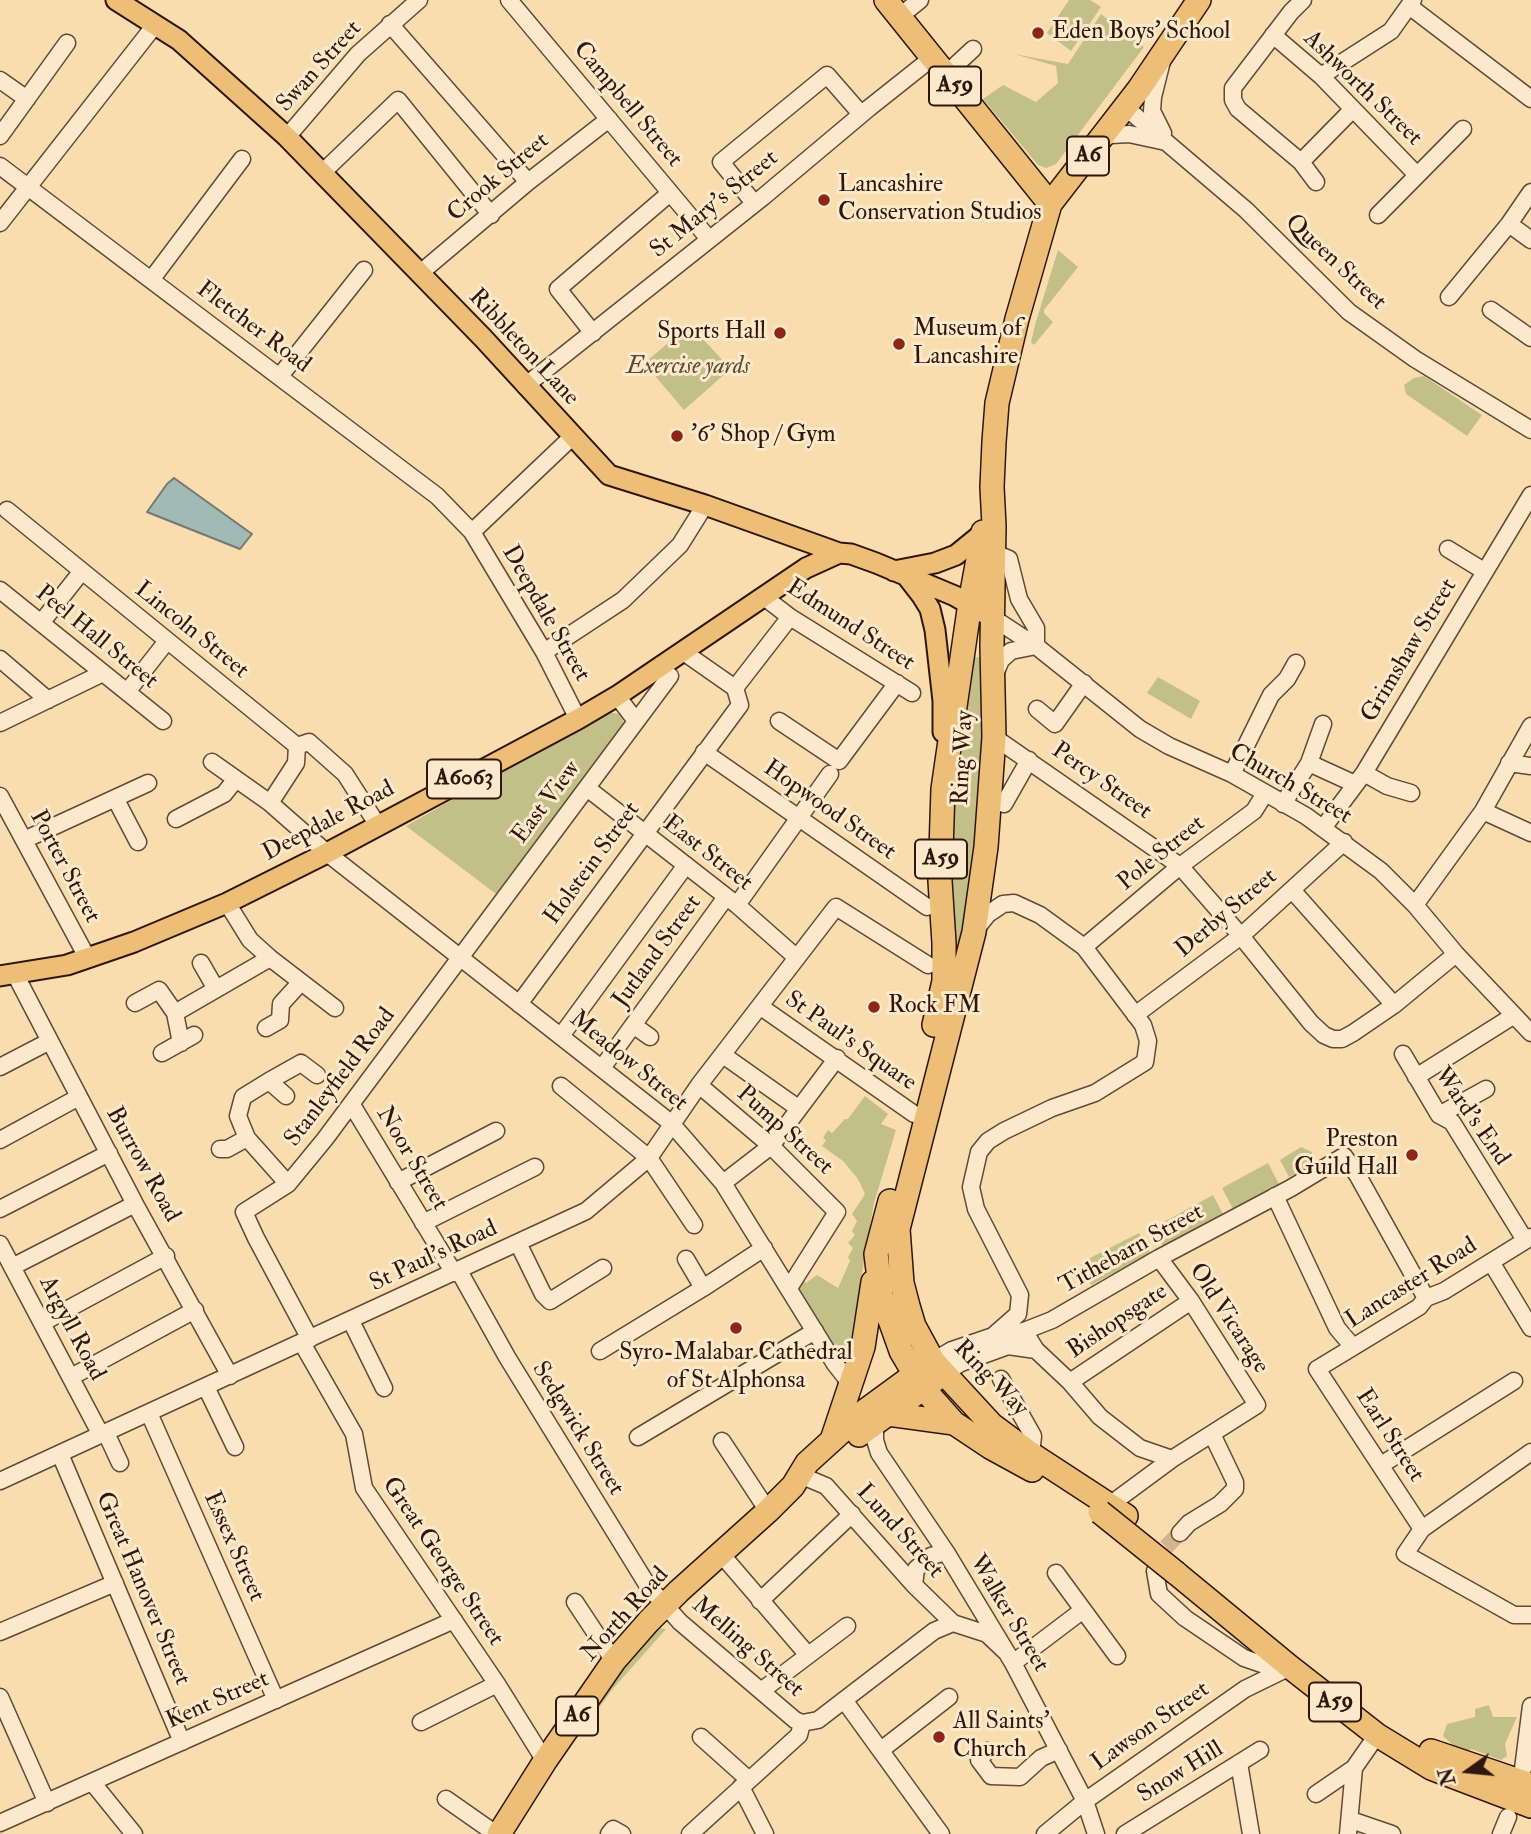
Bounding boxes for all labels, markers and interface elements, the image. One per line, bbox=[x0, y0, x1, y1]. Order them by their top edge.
street label: Swan Street bbox=[271, 15, 369, 119]
place label: Eden Boys' School bbox=[1052, 19, 1230, 47]
marker: Eden Boys' School bbox=[1030, 25, 1046, 41]
street label: Ashworth Street bbox=[1297, 25, 1427, 153]
street label: Campbell Street bbox=[566, 36, 688, 174]
road number: A59 bbox=[929, 66, 981, 106]
street label: Crook Street bbox=[442, 127, 556, 229]
road number: A6 bbox=[1067, 136, 1109, 176]
street label: St Mary's Street bbox=[645, 145, 785, 265]
place label: Lancashire Conservation Studios bbox=[838, 172, 1041, 228]
marker: Lancashire Conservation Studios bbox=[816, 192, 832, 208]
street label: Queen Street bbox=[1278, 209, 1392, 317]
street label: Fletcher Road bbox=[190, 276, 316, 380]
street label: Ribbleton Lane bbox=[462, 284, 584, 412]
place label: Museum of Lancashire bbox=[913, 316, 1022, 372]
place label: Sports Hall bbox=[657, 319, 766, 347]
marker: Sports Hall bbox=[772, 325, 788, 341]
marker: Museum of Lancashire bbox=[891, 336, 907, 352]
park label: Exercise yards bbox=[626, 354, 750, 382]
place label: '6' Shop / Gym bbox=[691, 422, 836, 450]
marker: '6' Shop / Gym bbox=[669, 428, 685, 444]
street label: Deepdale Street bbox=[494, 541, 596, 687]
street label: Edmund Street bbox=[781, 574, 919, 678]
street label: Grimshaw Street bbox=[1356, 574, 1464, 728]
street label: Lincoln Street bbox=[128, 576, 254, 686]
street label: Peel Hall Street bbox=[29, 580, 163, 696]
street label: Ring Way bbox=[947, 710, 981, 806]
street label: Percy Street bbox=[1045, 737, 1157, 827]
street label: Church Street bbox=[1224, 738, 1356, 832]
street label: Hopwood Street bbox=[757, 755, 901, 867]
street label: East View bbox=[507, 756, 587, 850]
road number: A6063 bbox=[427, 760, 501, 799]
street label: Deepdale Road bbox=[258, 775, 400, 869]
street label: Holstein Street bbox=[539, 797, 647, 931]
street label: Porter Street bbox=[22, 806, 106, 928]
street label: East Street bbox=[656, 810, 758, 898]
street label: Pole Street bbox=[1113, 810, 1211, 898]
road number: A59 bbox=[915, 839, 967, 878]
street label: Derby Street bbox=[1170, 863, 1284, 965]
street label: Jutland Street bbox=[607, 890, 709, 1014]
street label: St Paul's Square bbox=[779, 986, 921, 1098]
place label: Rock FM bbox=[888, 993, 981, 1021]
marker: Rock FM bbox=[866, 999, 882, 1015]
street label: Stanleyfield Road bbox=[279, 1003, 403, 1153]
street label: Meadow Street bbox=[563, 1006, 693, 1118]
street label: Ward's End bbox=[1427, 1062, 1515, 1172]
street label: Pump Street bbox=[730, 1080, 838, 1182]
street label: Burrow Road bbox=[99, 1102, 185, 1228]
street label: Noor Street bbox=[369, 1102, 453, 1216]
place label: Preston Guild Hall bbox=[1294, 1127, 1398, 1183]
marker: Preston Guild Hall bbox=[1404, 1147, 1420, 1163]
street label: Tithebarn Street bbox=[1055, 1199, 1209, 1301]
street label: St Paul's Road bbox=[366, 1215, 502, 1299]
street label: Lancaster Road bbox=[1341, 1232, 1483, 1336]
street label: Old Vicarage bbox=[1182, 1258, 1274, 1380]
street label: Argyll Road bbox=[32, 1272, 110, 1386]
street label: Bishopsgate bbox=[1063, 1278, 1173, 1366]
marker: Syro-Malabar Cathedral of St Alphonsa bbox=[728, 1320, 744, 1336]
street label: Ring Way bbox=[947, 1335, 1033, 1423]
place label: Syro-Malabar Cathedral of St Alphonsa bbox=[619, 1340, 853, 1396]
street label: Sedgwick Street bbox=[524, 1357, 630, 1501]
street label: Earl Street bbox=[1348, 1384, 1430, 1488]
street label: Great George Street bbox=[375, 1472, 509, 1652]
street label: Lund Street bbox=[849, 1479, 949, 1585]
street label: Great Hanover Street bbox=[88, 1488, 196, 1690]
street label: Essex Street bbox=[196, 1488, 270, 1606]
street label: Walker Street bbox=[962, 1550, 1054, 1678]
street label: North Road bbox=[576, 1562, 676, 1668]
street label: Melling Street bbox=[685, 1592, 809, 1704]
street label: Kent Street bbox=[162, 1666, 274, 1736]
street label: Lawson Street bbox=[1087, 1676, 1215, 1778]
road number: A59 bbox=[1309, 1682, 1361, 1722]
road number: A6 bbox=[556, 1696, 598, 1736]
place label: All Saints' Church bbox=[953, 1709, 1050, 1765]
marker: All Saints' Church bbox=[931, 1729, 947, 1745]
street label: Snow Hill bbox=[1133, 1736, 1229, 1810]
north arrow bbox=[1433, 1736, 1503, 1806]
text: N bbox=[1434, 1765, 1462, 1788]

